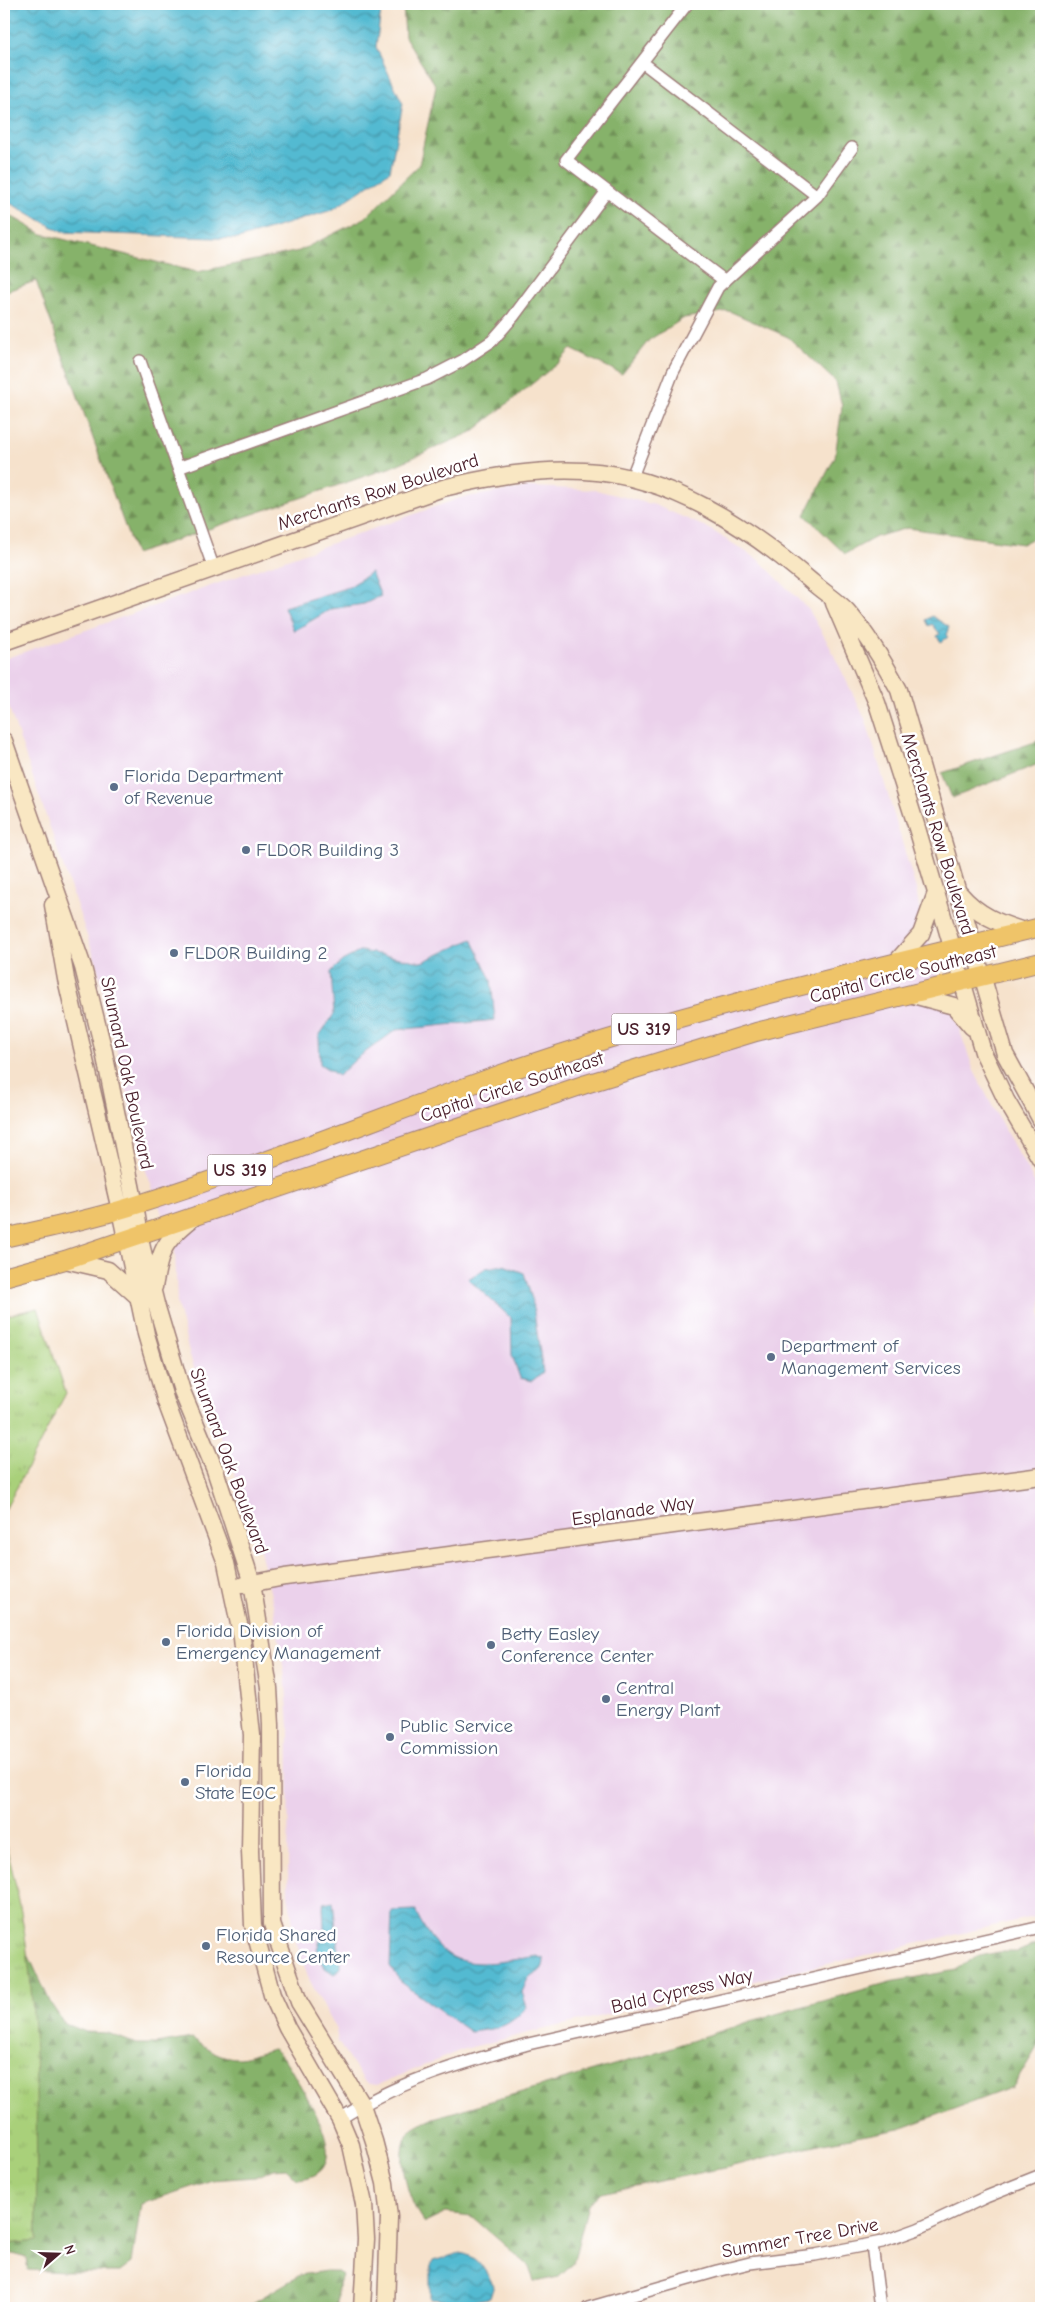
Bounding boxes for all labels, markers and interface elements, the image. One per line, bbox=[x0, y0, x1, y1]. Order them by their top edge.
street label: Merchants Row Boulevard bbox=[275, 449, 481, 535]
street label: Merchants Row Boulevard bbox=[897, 730, 979, 938]
place label: Florida Department of Revenue bbox=[124, 765, 283, 809]
marker: Florida Department of Revenue bbox=[108, 781, 120, 793]
place label: FLDOR Building 3 bbox=[256, 839, 399, 861]
marker: FLDOR Building 3 bbox=[240, 844, 252, 856]
street label: Capital Circle Southeast bbox=[807, 940, 999, 1008]
place label: FLDOR Building 2 bbox=[184, 942, 328, 964]
marker: FLDOR Building 2 bbox=[168, 947, 180, 959]
street label: Shumard Oak Boulevard bbox=[96, 975, 158, 1171]
road number: US 319 bbox=[612, 1014, 676, 1044]
street label: Capital Circle Southeast bbox=[417, 1047, 607, 1127]
road number: US 319 bbox=[208, 1154, 272, 1186]
place label: Department of Management Services bbox=[781, 1335, 961, 1379]
marker: Department of Management Services bbox=[765, 1351, 777, 1363]
street label: Shumard Oak Boulevard bbox=[185, 1365, 273, 1557]
street label: Esplanade Way bbox=[570, 1491, 696, 1530]
place label: Florida Division of Emergency Management bbox=[176, 1620, 381, 1664]
place label: Betty Easley Conference Center bbox=[501, 1623, 654, 1667]
marker: Florida Division of Emergency Management bbox=[160, 1636, 172, 1648]
marker: Betty Easley Conference Center bbox=[485, 1639, 497, 1651]
place label: Central Energy Plant bbox=[616, 1677, 720, 1721]
marker: Central Energy Plant bbox=[600, 1693, 612, 1705]
place label: Public Service Commission bbox=[400, 1715, 513, 1759]
marker: Public Service Commission bbox=[384, 1731, 396, 1743]
place label: Florida State EOC bbox=[195, 1760, 276, 1804]
marker: Florida State EOC bbox=[179, 1776, 191, 1788]
place label: Florida Shared Resource Center bbox=[216, 1924, 350, 1968]
marker: Florida Shared Resource Center bbox=[200, 1940, 212, 1952]
street label: Bald Cypress Way bbox=[609, 1964, 755, 2018]
street label: Summer Tree Drive bbox=[720, 2213, 880, 2263]
north arrow bbox=[32, 2230, 82, 2280]
text: N bbox=[60, 2243, 79, 2257]

